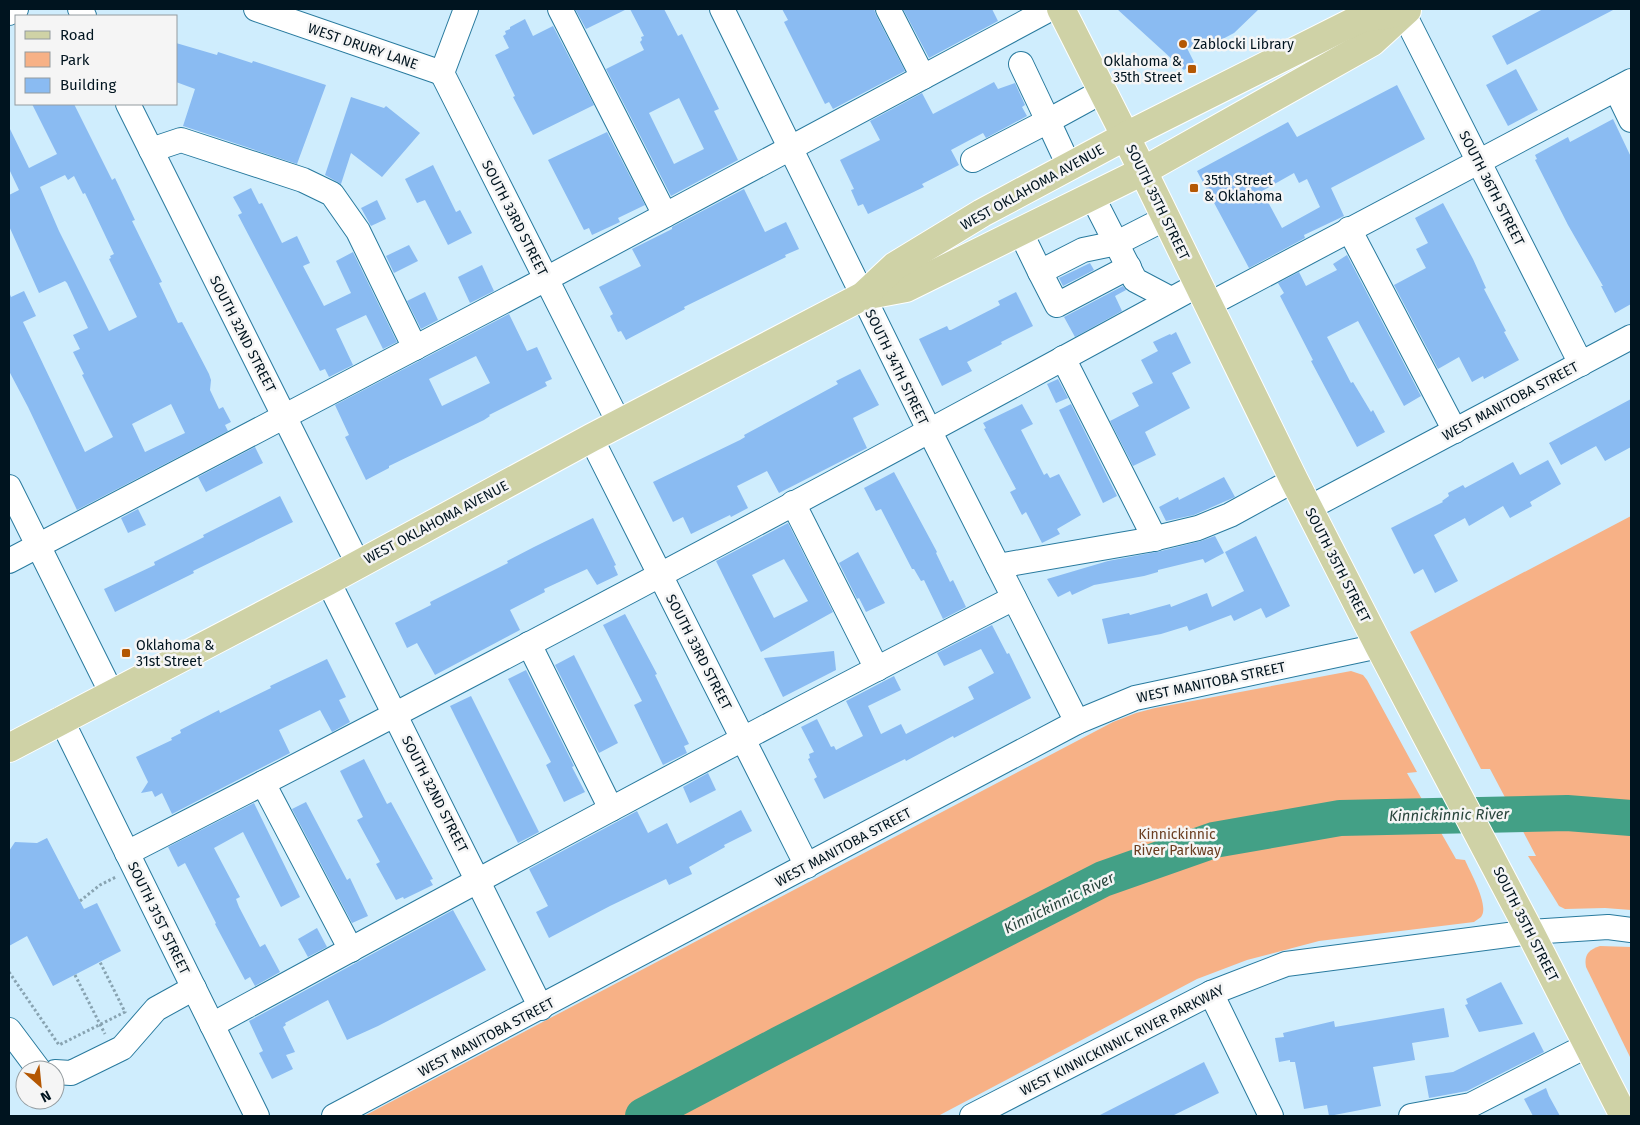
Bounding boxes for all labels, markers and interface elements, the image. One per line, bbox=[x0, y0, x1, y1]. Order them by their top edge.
legend bbox=[15, 15, 178, 105]
street label: WEST DRURY LANE bbox=[306, 20, 420, 73]
text: Road bbox=[60, 26, 95, 44]
place label: Zablocki Library bbox=[1193, 36, 1294, 53]
marker: Zablocki Library bbox=[1177, 38, 1189, 50]
text: Park bbox=[60, 51, 90, 69]
place label: Oklahoma & 35th Street bbox=[1104, 53, 1183, 86]
marker: Oklahoma & 35th Street bbox=[1186, 63, 1198, 75]
text: Building bbox=[60, 76, 116, 94]
street label: SOUTH 36TH STREET bbox=[1455, 128, 1528, 249]
street label: WEST OKLAHOMA AVENUE bbox=[958, 141, 1107, 234]
street label: SOUTH 35TH STREET bbox=[1122, 142, 1193, 263]
street label: SOUTH 33RD STREET bbox=[478, 158, 551, 280]
place label: 35th Street & Oklahoma bbox=[1204, 172, 1282, 205]
marker: 35th Street & Oklahoma bbox=[1188, 182, 1200, 194]
street label: SOUTH 32ND STREET bbox=[206, 273, 280, 396]
street label: SOUTH 34TH STREET bbox=[861, 307, 932, 428]
street label: WEST MANITOBA STREET bbox=[1439, 358, 1582, 445]
street label: WEST OKLAHOMA AVENUE bbox=[361, 477, 511, 568]
street label: SOUTH 35TH STREET bbox=[1301, 505, 1374, 626]
street label: SOUTH 33RD STREET bbox=[662, 592, 735, 714]
place label: Oklahoma & 31st Street bbox=[136, 637, 214, 670]
marker: Oklahoma & 31st Street bbox=[120, 647, 132, 659]
street label: WEST MANITOBA STREET bbox=[1135, 658, 1288, 707]
street label: SOUTH 32ND STREET bbox=[398, 733, 472, 856]
street label: WEST MANITOBA STREET bbox=[772, 804, 915, 891]
water label: Kinnickinnic River bbox=[1389, 805, 1511, 825]
park label: Kinnickinnic River Parkway bbox=[1133, 826, 1221, 859]
street label: SOUTH 31ST STREET bbox=[124, 859, 194, 978]
street label: SOUTH 35TH STREET bbox=[1489, 864, 1562, 985]
water label: Kinnickinnic River bbox=[1001, 868, 1118, 937]
street label: WEST KINNICKINNIC RIVER PARKWAY bbox=[1017, 981, 1227, 1099]
street label: WEST MANITOBA STREET bbox=[415, 994, 558, 1081]
north arrow bbox=[15, 1060, 65, 1110]
text: N bbox=[38, 1086, 54, 1106]

